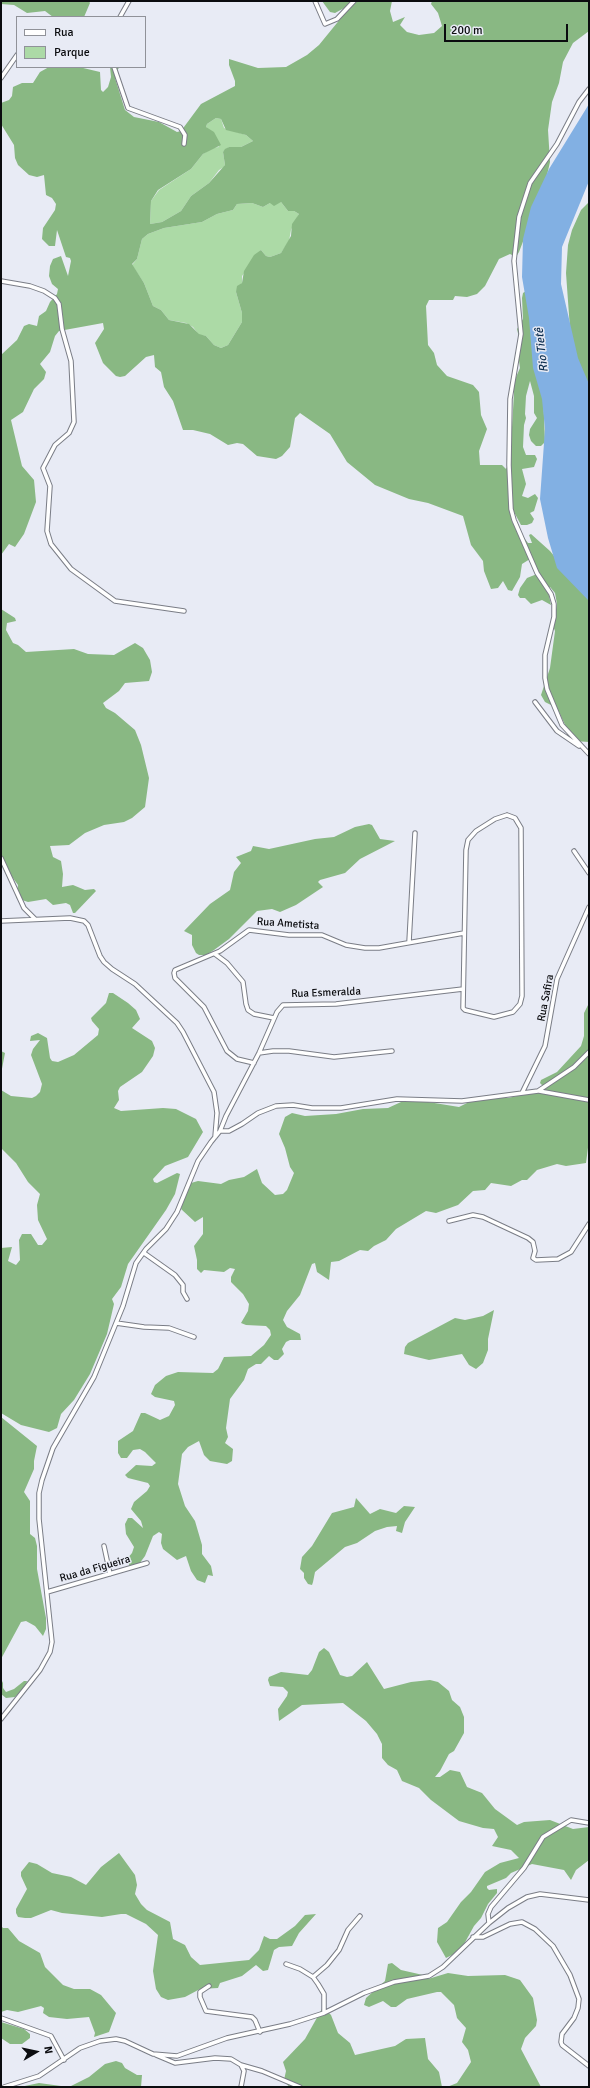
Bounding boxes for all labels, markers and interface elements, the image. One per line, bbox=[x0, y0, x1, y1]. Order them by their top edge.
legend bbox=[16, 16, 146, 68]
scale bar bbox=[446, 16, 570, 42]
text: 200 m bbox=[451, 23, 483, 38]
text: Rua bbox=[54, 25, 74, 40]
text: Parque bbox=[54, 45, 90, 60]
water label: Rio Tietê bbox=[532, 327, 552, 373]
street label: Rua Ametista bbox=[256, 915, 320, 933]
street label: Rua Safira bbox=[535, 973, 557, 1023]
street label: Rua Esmeralda bbox=[291, 985, 361, 1001]
street label: Rua da Figueira bbox=[58, 1553, 132, 1585]
north arrow bbox=[16, 2032, 56, 2072]
text: N bbox=[41, 2045, 55, 2055]

